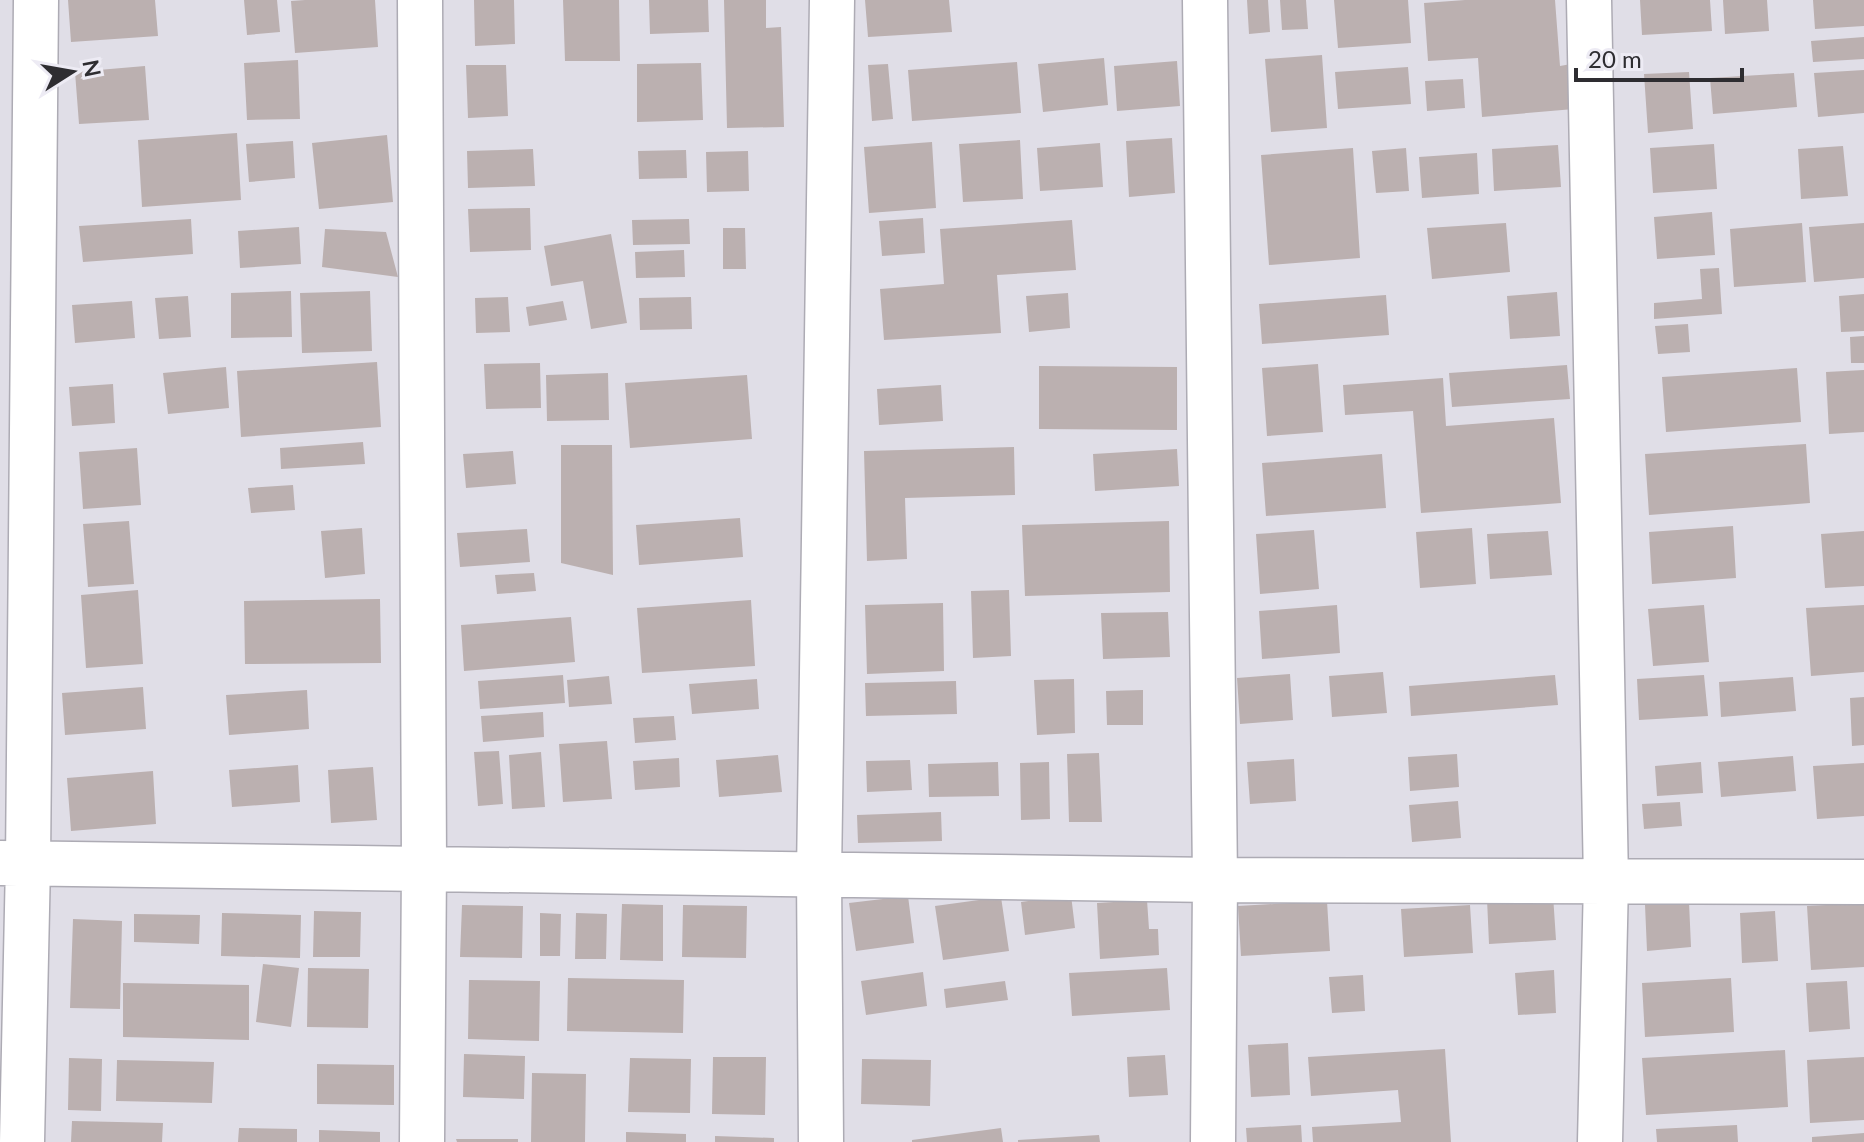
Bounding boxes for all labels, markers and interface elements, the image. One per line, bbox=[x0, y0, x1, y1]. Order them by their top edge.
north arrow bbox=[32, 32, 112, 112]
scale bar bbox=[1576, 32, 1742, 82]
text: 20 m bbox=[1588, 44, 1642, 73]
text: N bbox=[77, 57, 107, 79]

